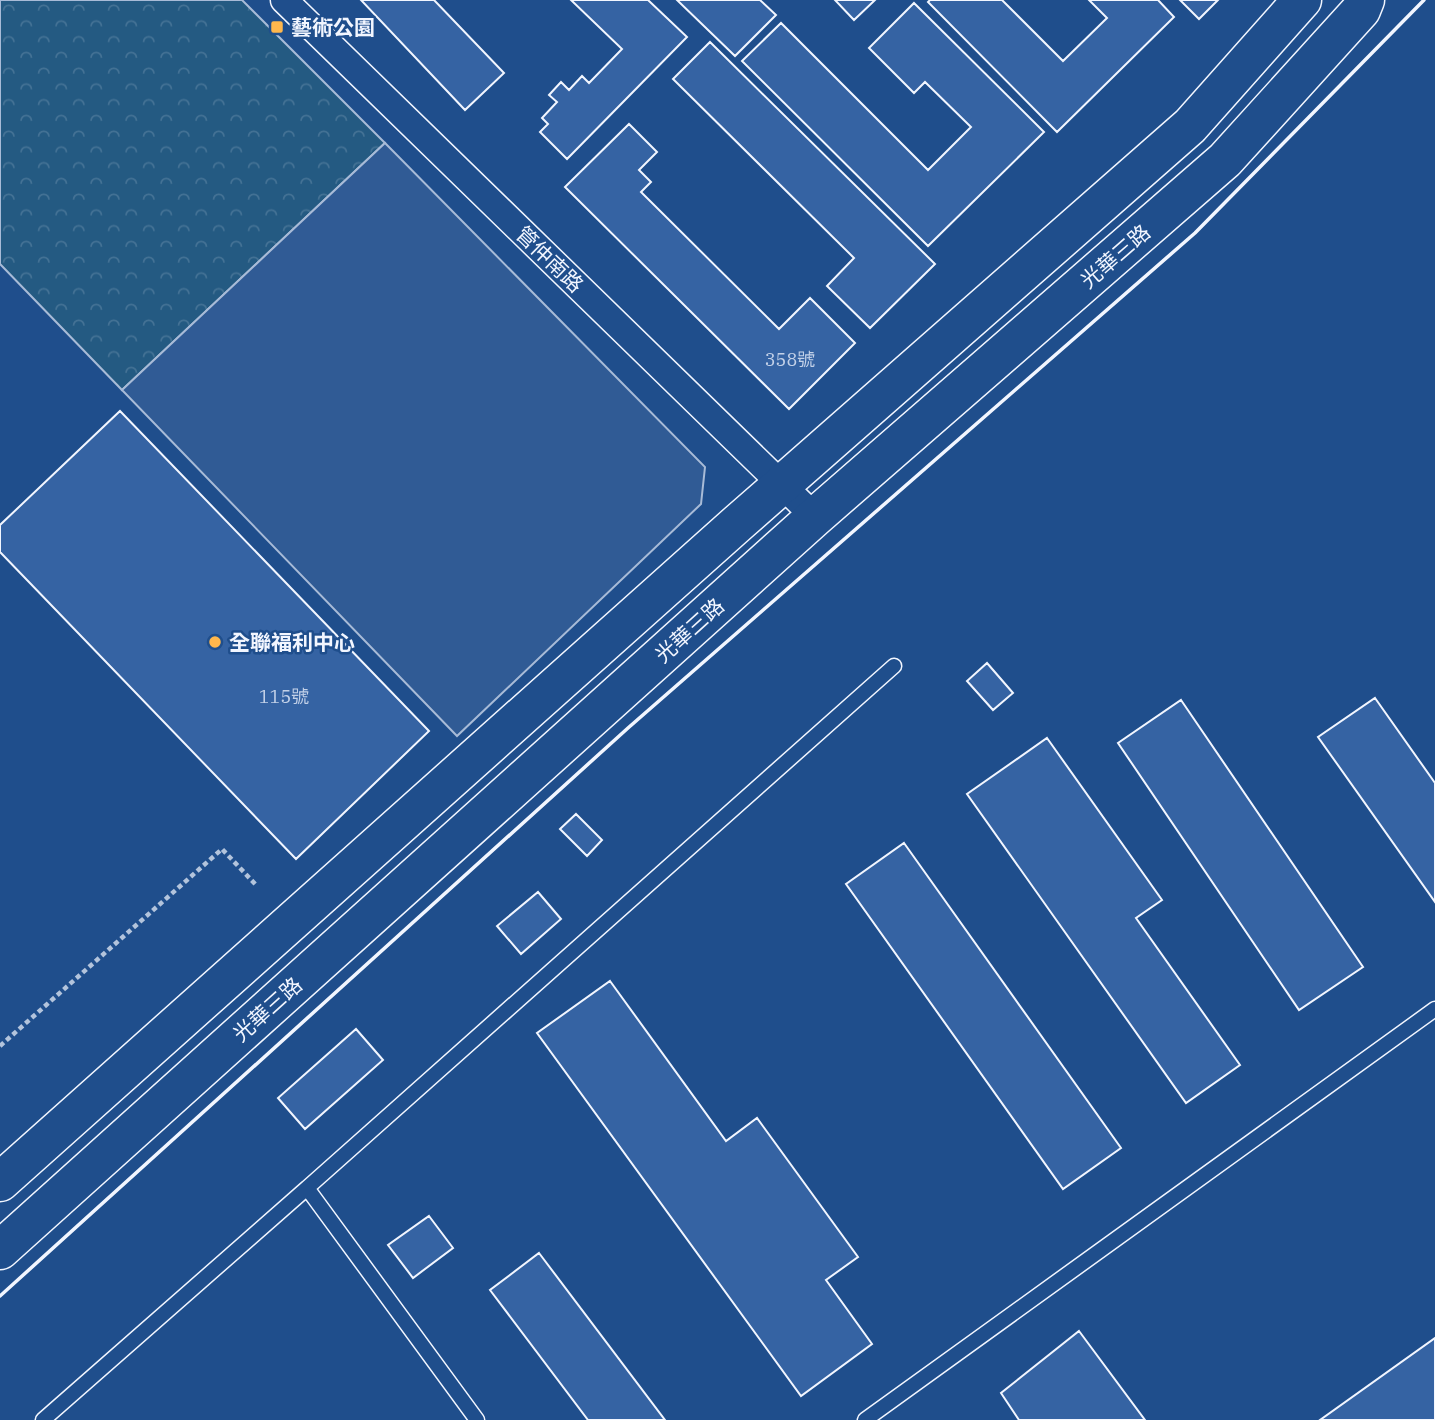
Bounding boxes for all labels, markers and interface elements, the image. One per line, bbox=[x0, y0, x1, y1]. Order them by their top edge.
place label: 藝術公園 bbox=[291, 13, 375, 41]
marker: 藝術公園 bbox=[269, 19, 285, 35]
street label: 光華三路 bbox=[1074, 218, 1156, 294]
street label: 管仲南路 bbox=[510, 220, 590, 298]
house number: 358號 bbox=[765, 348, 815, 371]
street label: 光華三路 bbox=[648, 591, 730, 669]
place label: 全聯福利中心 bbox=[229, 628, 355, 656]
marker: 全聯福利中心 bbox=[207, 634, 223, 650]
house number: 115號 bbox=[259, 685, 309, 708]
street label: 光華三路 bbox=[226, 970, 308, 1048]

